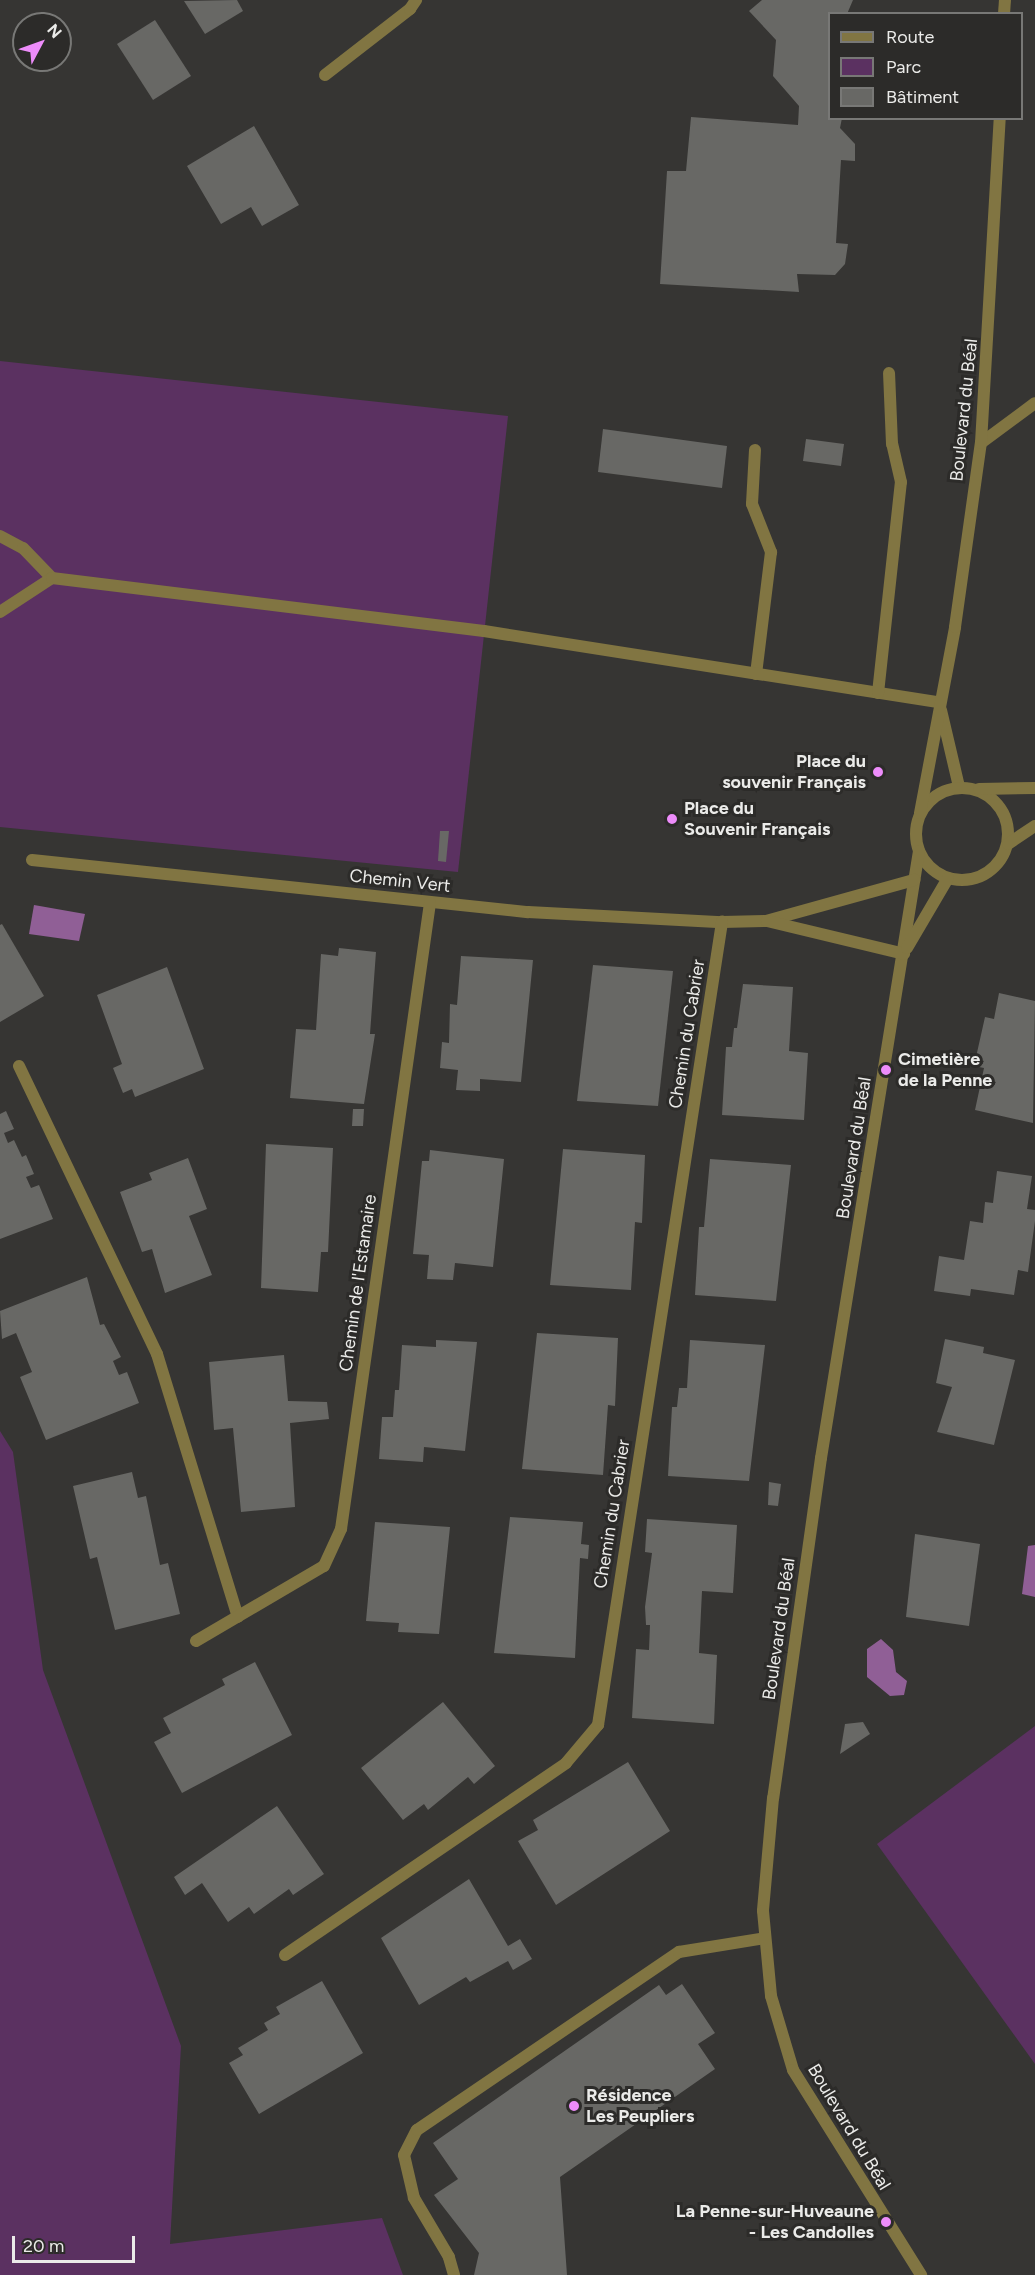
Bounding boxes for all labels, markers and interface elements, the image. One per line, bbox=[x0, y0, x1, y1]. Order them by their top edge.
north arrow bbox=[12, 12, 72, 72]
legend bbox=[828, 12, 1023, 120]
text: N bbox=[43, 20, 66, 42]
text: Route bbox=[886, 26, 934, 48]
text: Parc bbox=[886, 56, 921, 78]
text: Bâtiment bbox=[886, 86, 959, 108]
street label: Boulevard du Béal bbox=[946, 338, 982, 482]
place label: Place du souvenir Français bbox=[722, 751, 866, 794]
marker: Place du souvenir Français bbox=[871, 765, 885, 779]
place label: Place du Souvenir Français bbox=[684, 798, 830, 840]
marker: Place du Souvenir Français bbox=[665, 812, 679, 826]
street label: Chemin Vert bbox=[348, 865, 452, 897]
street label: Chemin du Cabrier bbox=[665, 958, 709, 1110]
place label: Cimetière de la Penne bbox=[898, 1049, 992, 1092]
marker: Cimetière de la Penne bbox=[879, 1063, 893, 1077]
street label: Boulevard du Béal bbox=[832, 1075, 876, 1221]
street label: Chemin de l'Estamaire bbox=[335, 1193, 381, 1373]
street label: Chemin du Cabrier bbox=[590, 1438, 634, 1590]
street label: Boulevard du Béal bbox=[758, 1556, 800, 1702]
street label: Boulevard du Béal bbox=[803, 2060, 895, 2194]
place label: Résidence Les Peupliers bbox=[586, 2085, 694, 2128]
marker: Résidence Les Peupliers bbox=[567, 2099, 581, 2113]
place label: La Penne-sur-Huveaune - Les Candolles bbox=[676, 2201, 874, 2244]
marker: La Penne-sur-Huveaune - Les Candolles bbox=[879, 2215, 893, 2229]
scale bar bbox=[15, 2224, 138, 2262]
text: 20 m bbox=[23, 2235, 64, 2257]

